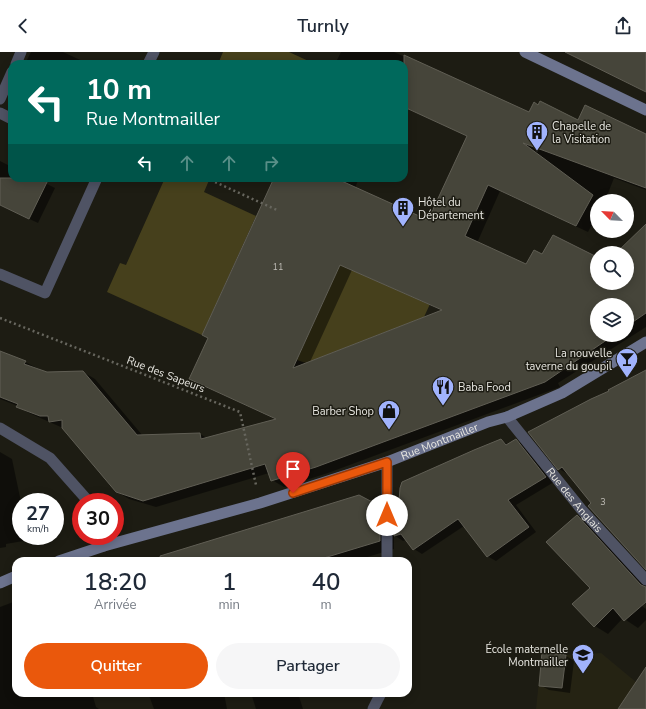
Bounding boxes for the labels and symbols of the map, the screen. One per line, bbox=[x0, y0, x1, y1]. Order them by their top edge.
building icon: Chapelle de la Visitation bbox=[524, 119, 550, 152]
place label: Chapelle de la Visitation bbox=[552, 119, 611, 147]
north arrow bbox=[590, 194, 634, 238]
building icon: Hôtel du Département bbox=[390, 195, 416, 228]
place label: Hôtel du Département bbox=[418, 195, 484, 223]
house number: 11 bbox=[273, 261, 283, 273]
place label: La nouvelle taverne du goupil bbox=[526, 346, 613, 374]
bar icon: La nouvelle taverne du goupil bbox=[614, 346, 640, 379]
street label: Rue des Sapeurs bbox=[124, 353, 207, 396]
restaurant icon: Baba Food bbox=[430, 374, 456, 407]
place label: Baba Food bbox=[458, 380, 511, 395]
shop icon: Barber Shop bbox=[376, 398, 402, 431]
place label: Barber Shop bbox=[312, 404, 374, 419]
street label: Rue Montmailler bbox=[399, 420, 480, 464]
pin bbox=[276, 452, 310, 493]
street label: Rue des Anglais bbox=[543, 465, 606, 536]
speed limit sign: 30 bbox=[72, 493, 124, 545]
position arrow bbox=[366, 494, 408, 536]
house number: 3 bbox=[600, 496, 606, 508]
place label: École maternelle Montmailler bbox=[485, 641, 568, 670]
school or university icon: École maternelle Montmailler bbox=[570, 642, 596, 675]

